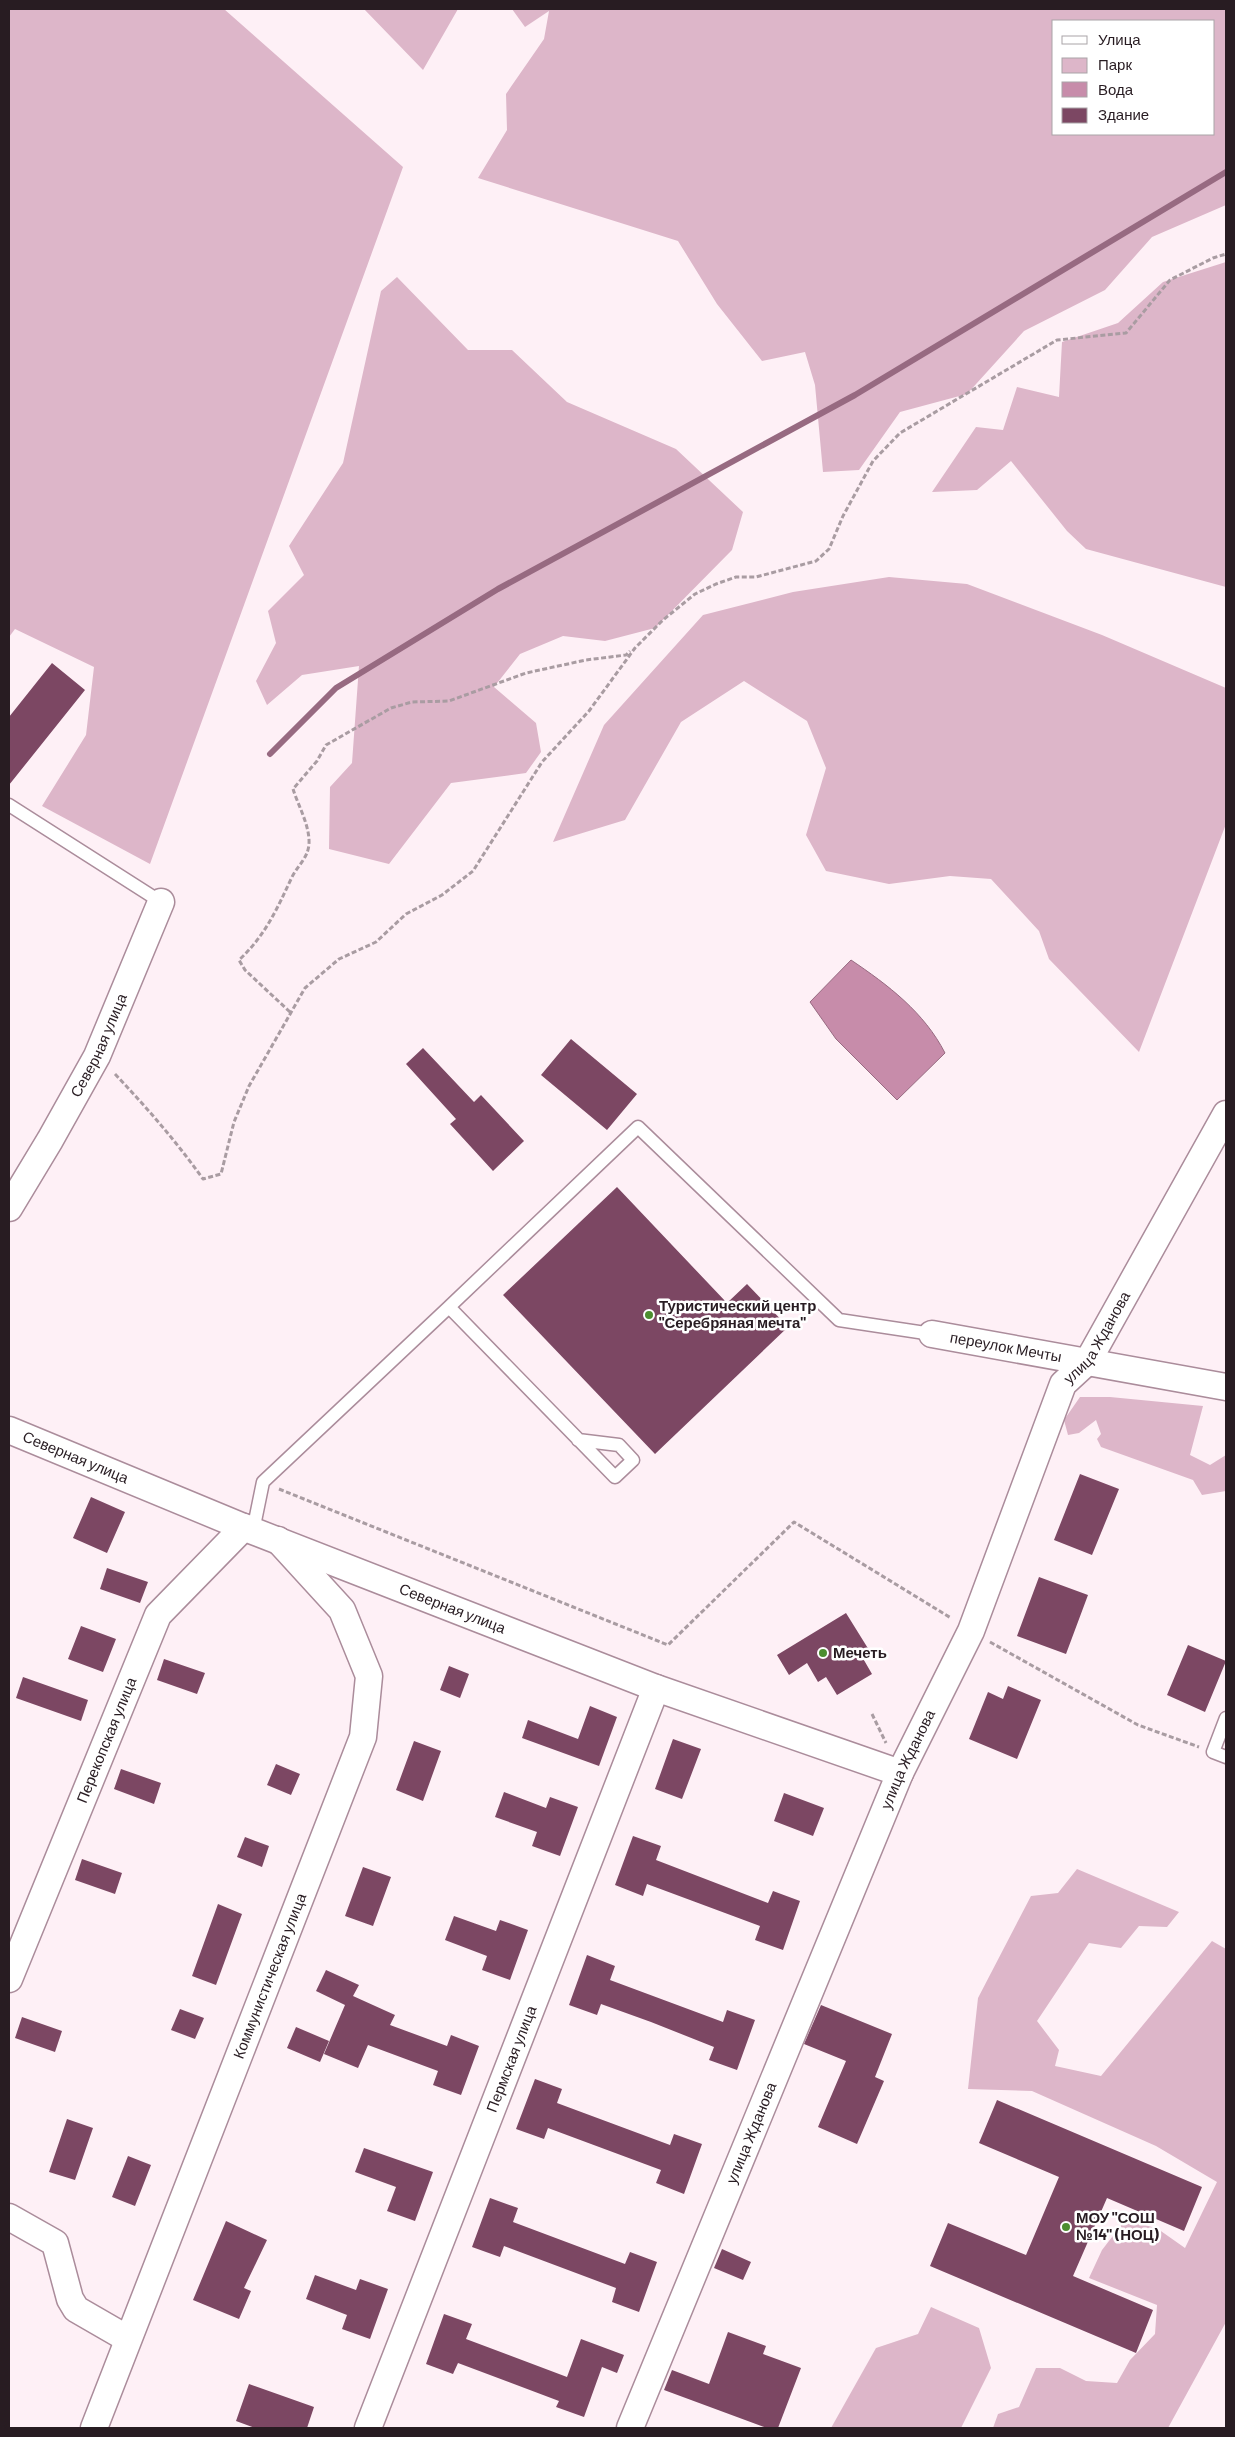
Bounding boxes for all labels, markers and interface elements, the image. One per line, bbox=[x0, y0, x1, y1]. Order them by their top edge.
legend bbox=[1052, 20, 1215, 135]
text: Улица bbox=[1098, 30, 1141, 48]
text: Парк bbox=[1098, 55, 1132, 73]
text: Вода bbox=[1098, 80, 1134, 98]
text: Здание bbox=[1098, 105, 1149, 123]
street label: Северная улица bbox=[66, 990, 130, 1100]
street label: улица Жданова bbox=[1059, 1287, 1133, 1387]
place label: Туристический центр "Серебряная мечта" bbox=[659, 1296, 816, 1331]
marker: Туристический центр "Серебряная мечта" bbox=[643, 1309, 655, 1321]
street label: переулок Мечты bbox=[949, 1327, 1063, 1365]
street label: Северная улица bbox=[20, 1427, 132, 1487]
street label: Северная улица bbox=[397, 1579, 509, 1637]
place label: Мечеть bbox=[833, 1643, 887, 1661]
marker: Мечеть bbox=[817, 1647, 829, 1659]
street label: Перекопская улица bbox=[72, 1674, 140, 1805]
street label: улица Жданова bbox=[876, 1706, 939, 1812]
street label: Коммунистическая улица bbox=[229, 1890, 310, 2061]
street label: Пермская улица bbox=[482, 2002, 540, 2114]
street label: улица Жданова bbox=[722, 2079, 780, 2186]
place label: МОУ "СОШ №14" (НОЦ) bbox=[1076, 2208, 1160, 2243]
marker: МОУ "СОШ №14" (НОЦ) bbox=[1060, 2221, 1072, 2233]

